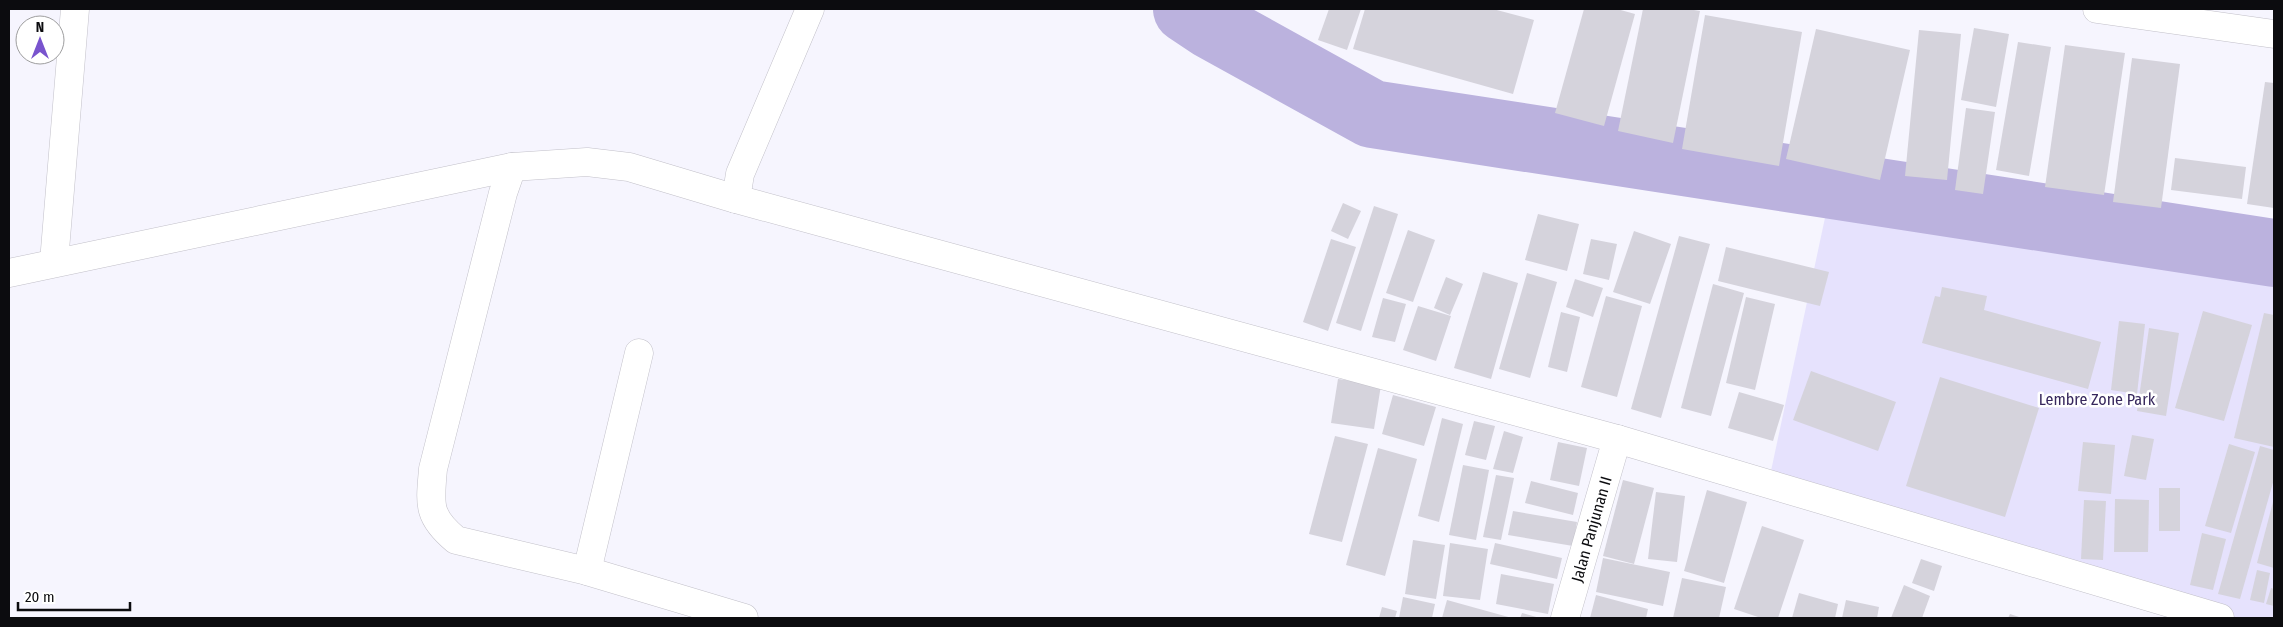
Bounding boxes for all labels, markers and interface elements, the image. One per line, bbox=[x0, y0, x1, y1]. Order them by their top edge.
north arrow bbox=[15, 15, 65, 65]
text: N bbox=[36, 19, 44, 36]
park label: Lembre Zone Park bbox=[2039, 390, 2156, 409]
street label: Jalan Panjunan II bbox=[1567, 474, 1616, 584]
scale bar bbox=[18, 580, 130, 612]
text: 20 m bbox=[25, 588, 55, 606]

